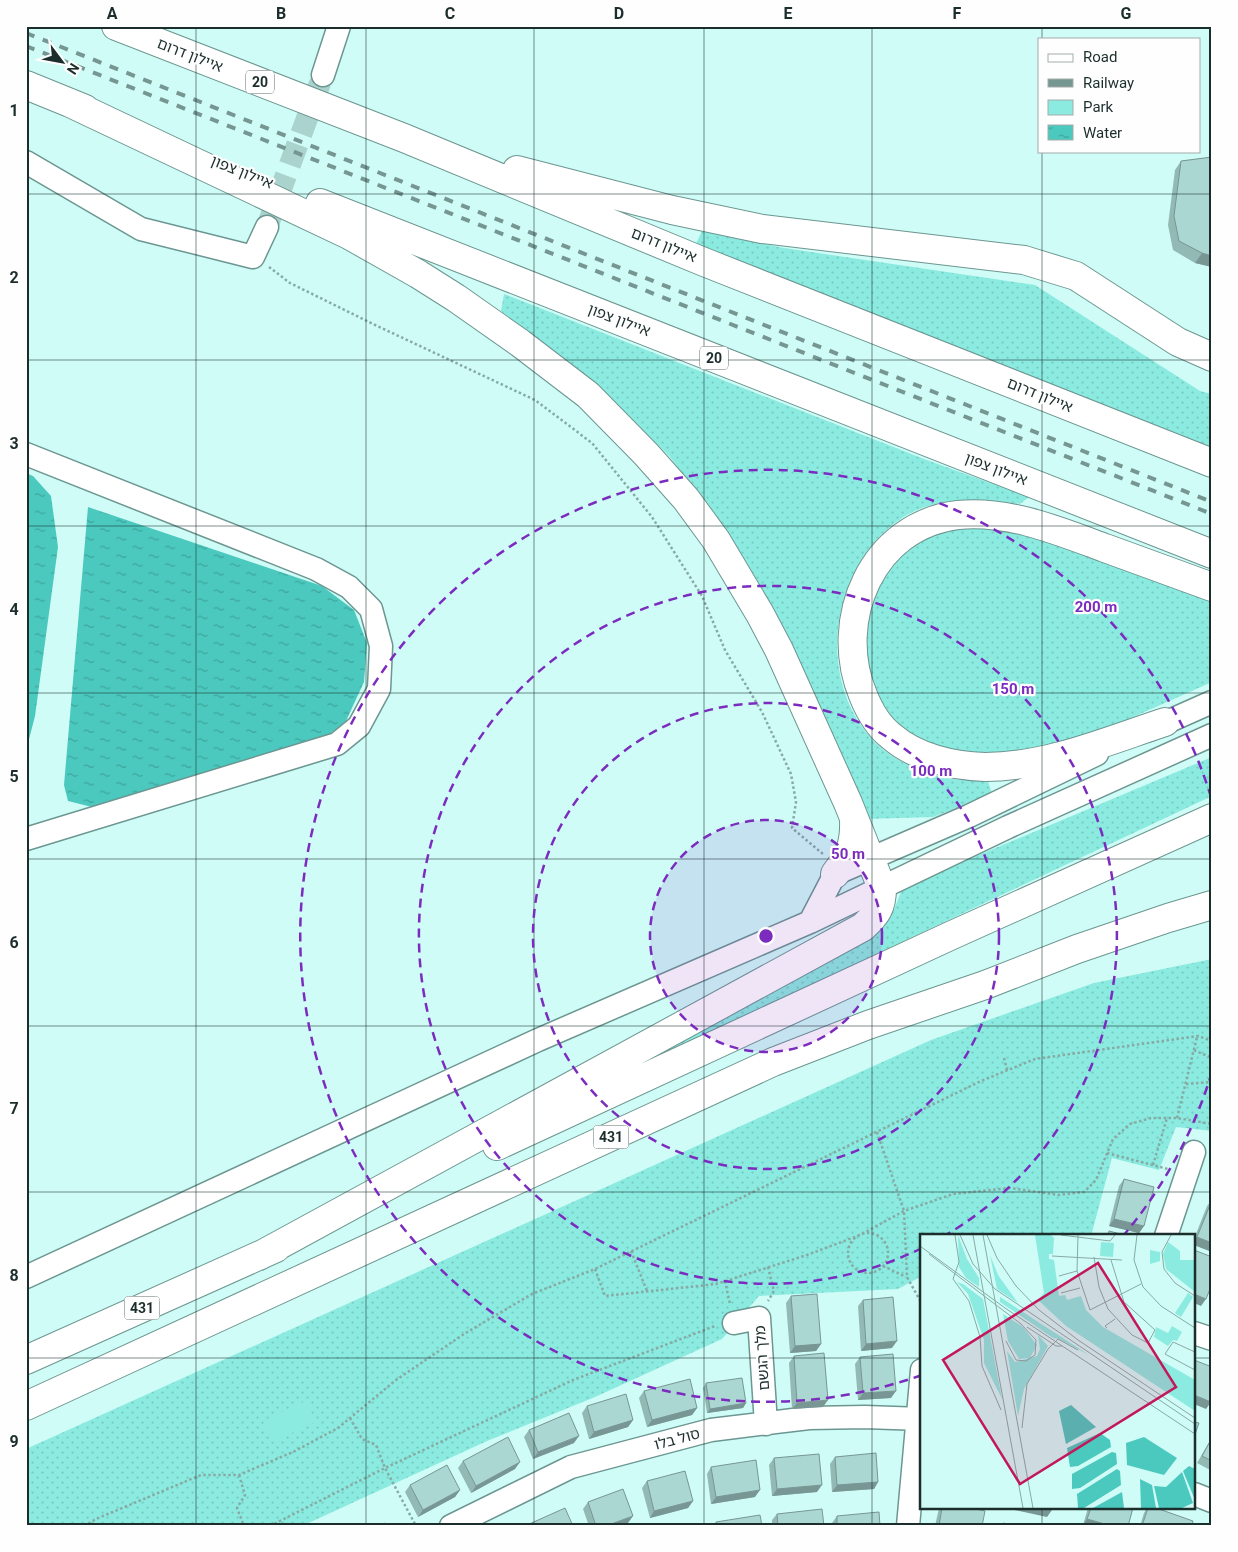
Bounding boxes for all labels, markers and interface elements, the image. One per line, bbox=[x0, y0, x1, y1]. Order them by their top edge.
text: A bbox=[107, 4, 118, 23]
text: B bbox=[276, 4, 286, 23]
text: C bbox=[445, 4, 455, 23]
text: D bbox=[614, 4, 624, 23]
text: E bbox=[784, 4, 793, 23]
text: F bbox=[953, 4, 962, 23]
text: G bbox=[1121, 4, 1132, 23]
street label: איילון דרום bbox=[155, 34, 225, 76]
north arrow bbox=[38, 38, 88, 88]
legend bbox=[1038, 38, 1200, 152]
text: Road bbox=[1083, 48, 1117, 66]
text: N bbox=[64, 60, 82, 77]
road number: 20 bbox=[246, 70, 274, 94]
text: Railway bbox=[1083, 74, 1134, 92]
text: Park bbox=[1083, 98, 1114, 116]
text: 1 bbox=[9, 101, 19, 120]
text: Water bbox=[1083, 124, 1122, 142]
street label: איילון צפון bbox=[208, 151, 276, 193]
street label: איילון דרום bbox=[629, 224, 699, 266]
text: 2 bbox=[9, 268, 19, 287]
street label: איילון צפון bbox=[585, 300, 653, 340]
road number: 20 bbox=[700, 346, 728, 369]
street label: איילון דרום bbox=[1005, 374, 1075, 416]
text: 3 bbox=[9, 434, 19, 453]
street label: איילון צפון bbox=[962, 449, 1030, 489]
text: 200 m bbox=[1075, 598, 1117, 616]
text: 4 bbox=[9, 600, 19, 619]
text: 150 m bbox=[992, 680, 1034, 698]
text: 100 m bbox=[910, 762, 952, 780]
text: 5 bbox=[9, 767, 19, 786]
text: 50 m bbox=[831, 845, 865, 863]
centre of rings bbox=[757, 927, 775, 945]
text: 6 bbox=[9, 933, 19, 952]
text: 7 bbox=[9, 1099, 19, 1118]
road number: 431 bbox=[594, 1126, 628, 1148]
inset map bbox=[920, 1234, 1196, 1510]
text: 8 bbox=[9, 1266, 19, 1285]
road number: 431 bbox=[124, 1296, 160, 1320]
street label: מלך הגשם bbox=[751, 1325, 773, 1391]
street label: סול בלו bbox=[652, 1424, 702, 1454]
text: 9 bbox=[9, 1432, 19, 1451]

